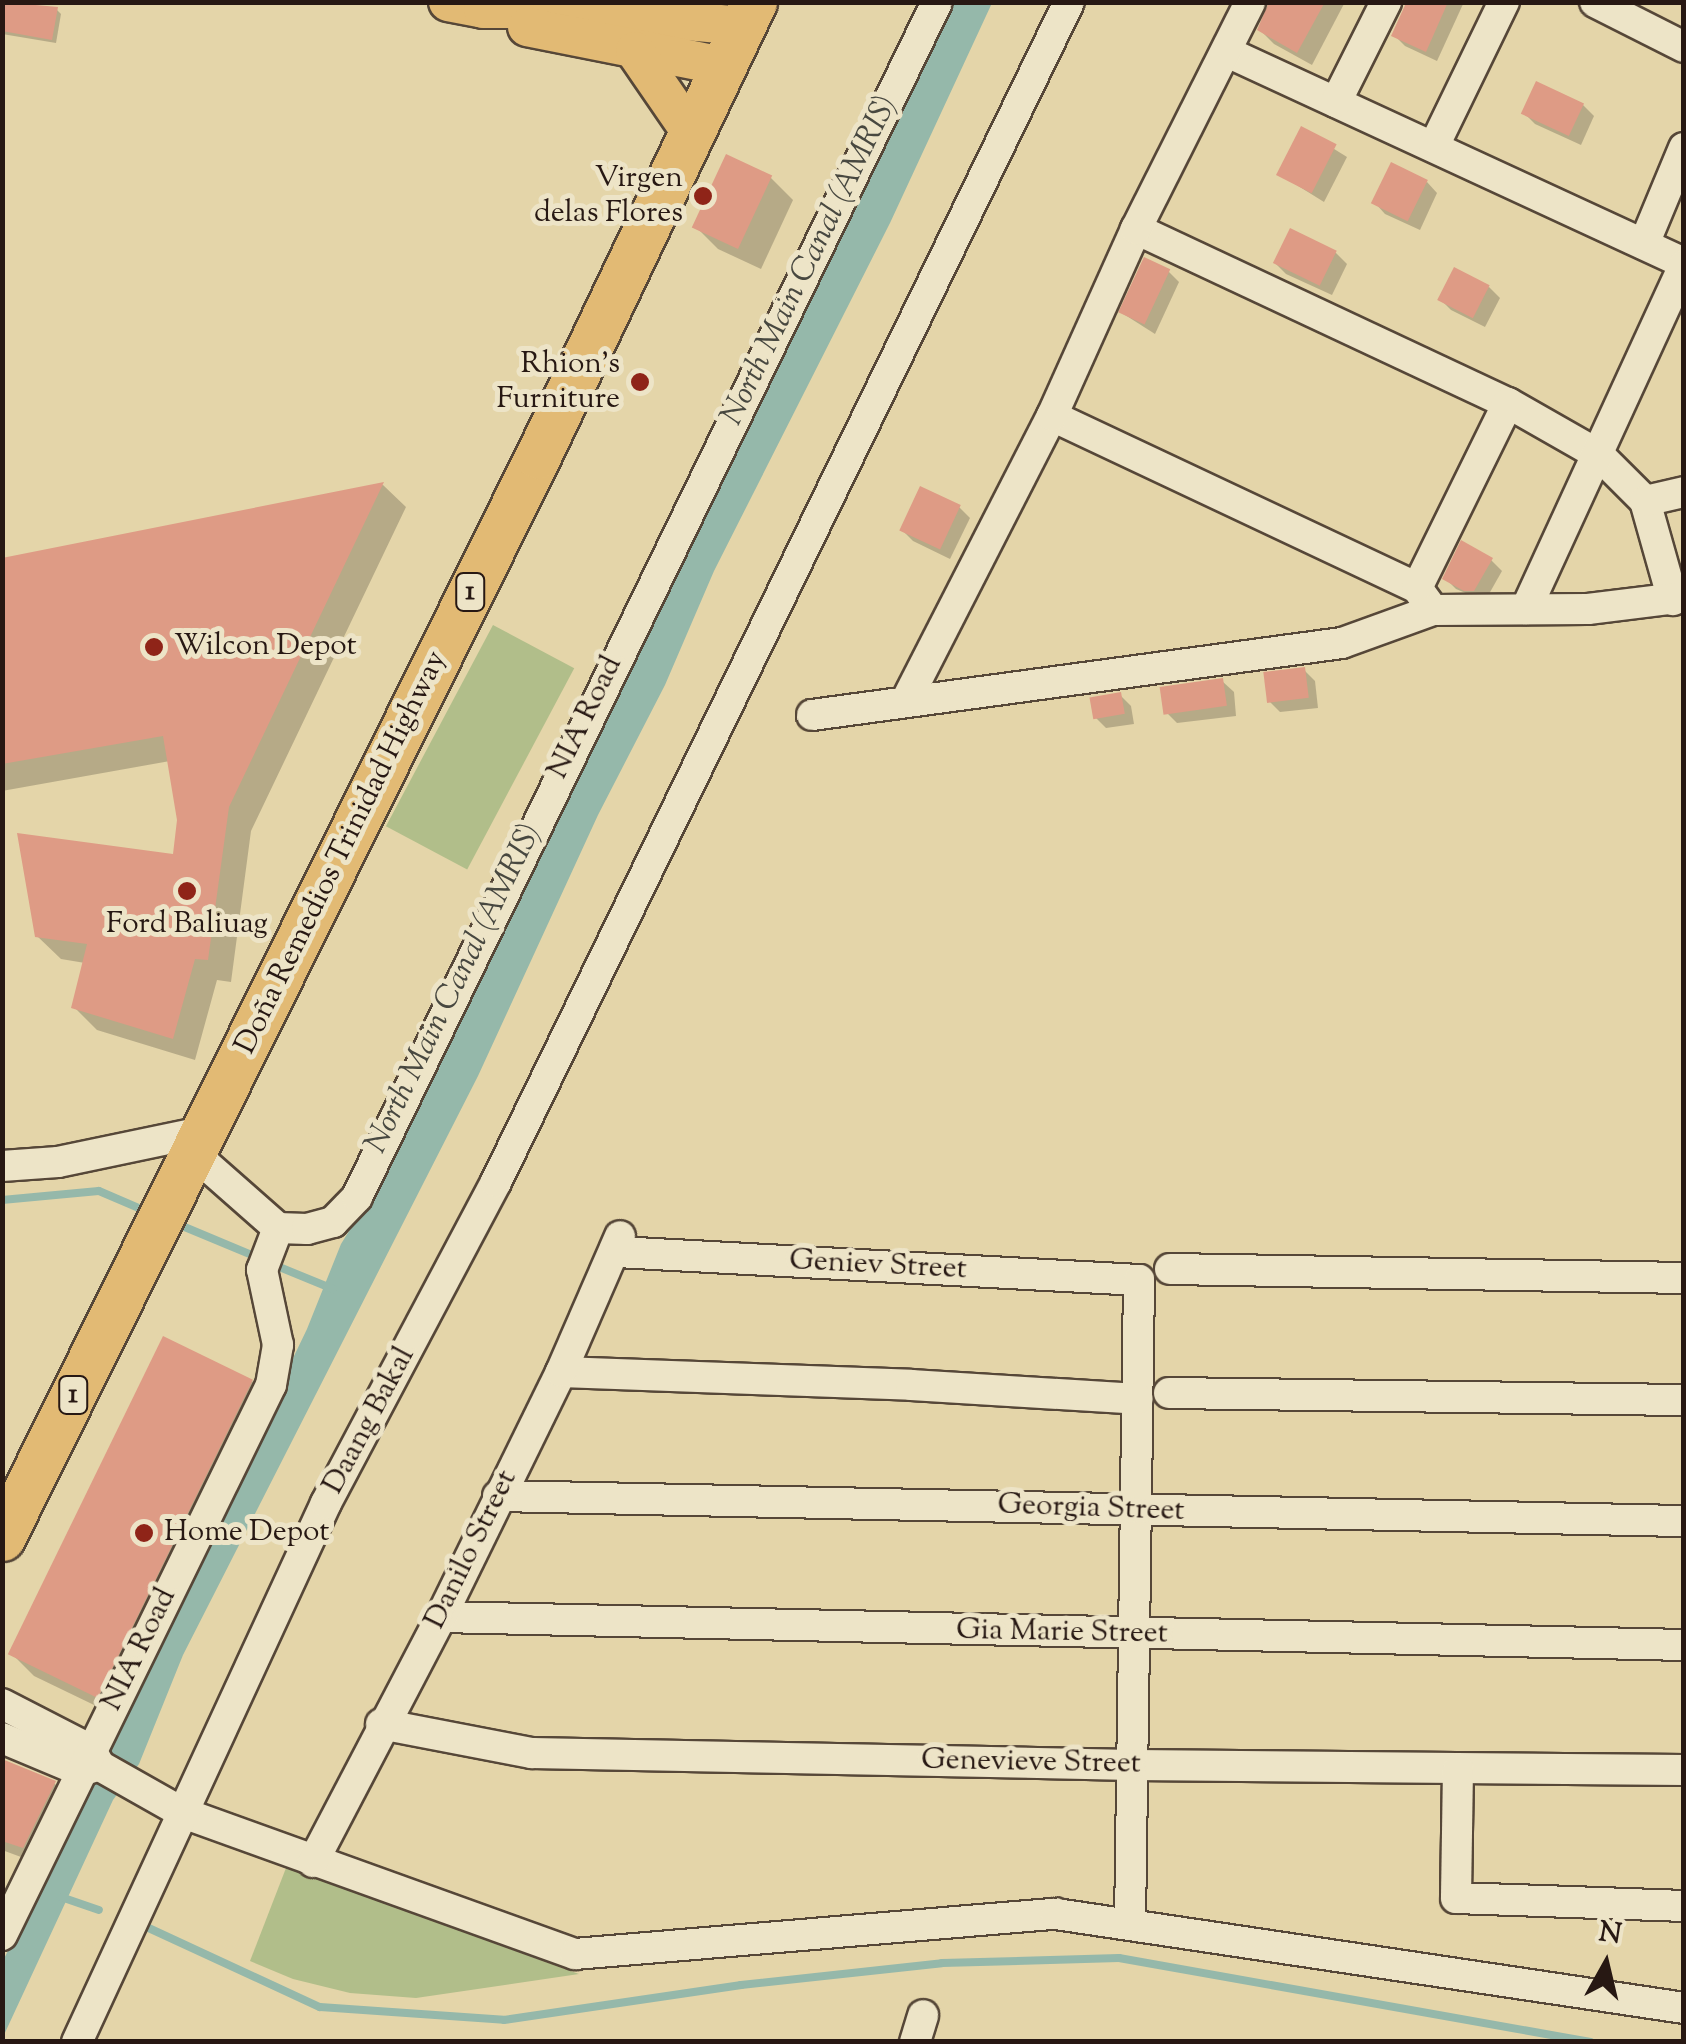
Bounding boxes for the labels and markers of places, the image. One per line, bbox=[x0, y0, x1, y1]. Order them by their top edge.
place label: Virgen delas Flores bbox=[534, 161, 683, 232]
marker: Virgen delas Flores bbox=[692, 185, 714, 207]
place label: Rhion's Furniture bbox=[496, 347, 620, 418]
marker: Rhion's Furniture bbox=[629, 371, 651, 393]
place label: Wilcon Depot bbox=[174, 629, 357, 665]
marker: Wilcon Depot bbox=[143, 636, 165, 658]
marker: Ford Baliuag bbox=[176, 880, 198, 902]
place label: Ford Baliuag bbox=[106, 907, 268, 943]
place label: Home Depot bbox=[164, 1515, 330, 1551]
marker: Home Depot bbox=[133, 1522, 155, 1544]

